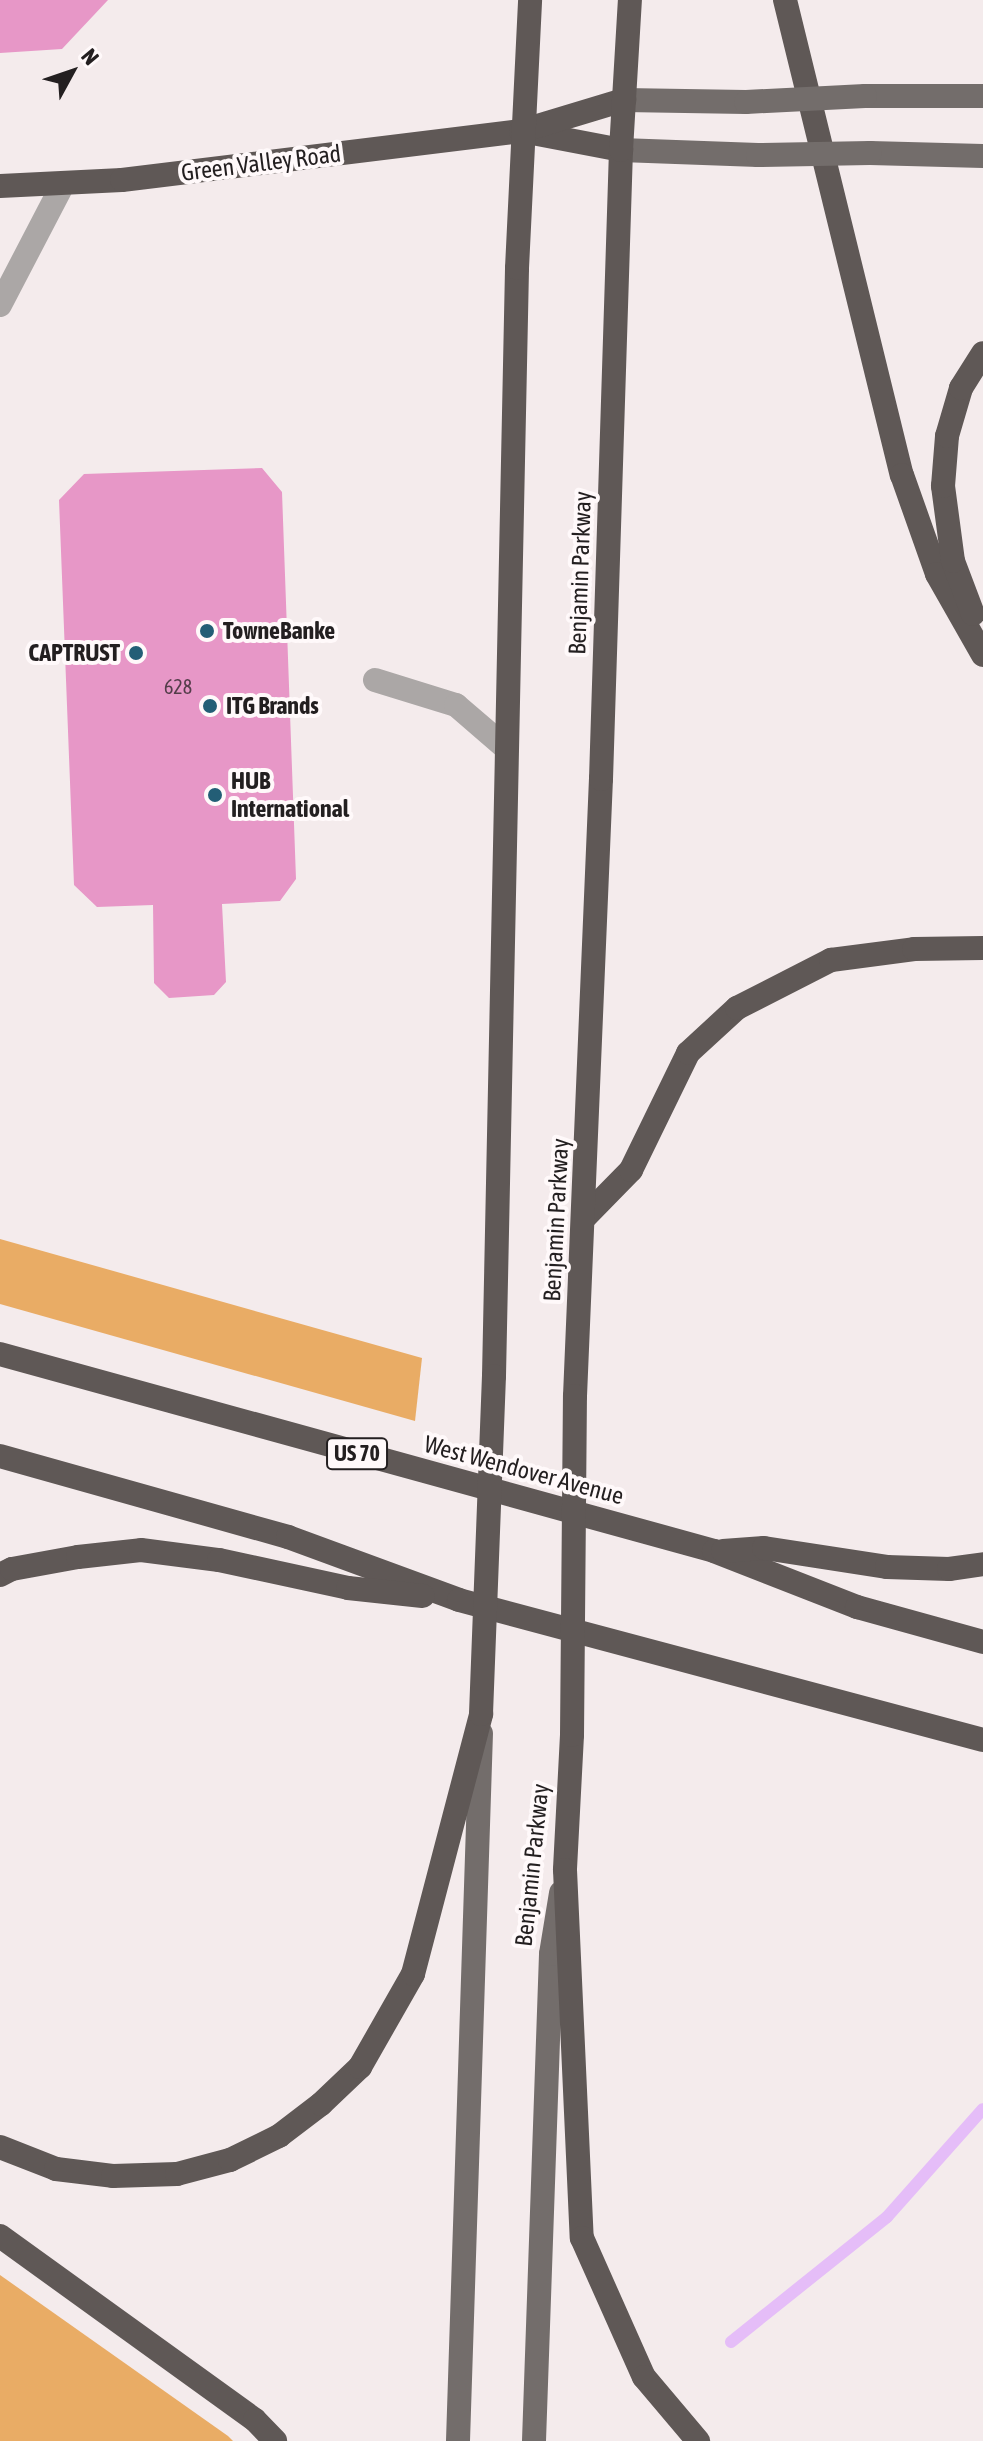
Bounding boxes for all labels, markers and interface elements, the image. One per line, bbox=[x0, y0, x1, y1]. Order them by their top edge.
north arrow bbox=[32, 32, 112, 112]
text: N bbox=[76, 43, 105, 70]
street label: Green Valley Road bbox=[179, 139, 343, 187]
street label: Benjamin Parkway bbox=[563, 491, 597, 655]
place label: TowneBanke bbox=[223, 617, 335, 645]
marker: TowneBanke bbox=[198, 622, 216, 640]
place label: CAPTRUST bbox=[28, 639, 120, 667]
marker: CAPTRUST bbox=[127, 644, 145, 662]
house number: 628 bbox=[164, 674, 192, 698]
place label: ITG Brands bbox=[226, 692, 319, 720]
marker: ITG Brands bbox=[201, 697, 219, 715]
place label: HUB International bbox=[231, 767, 349, 823]
marker: HUB International bbox=[206, 786, 224, 804]
street label: Benjamin Parkway bbox=[537, 1138, 575, 1302]
street label: West Wendover Avenue bbox=[421, 1430, 627, 1510]
road number: US 70 bbox=[325, 1436, 389, 1472]
street label: Benjamin Parkway bbox=[509, 1782, 555, 1948]

